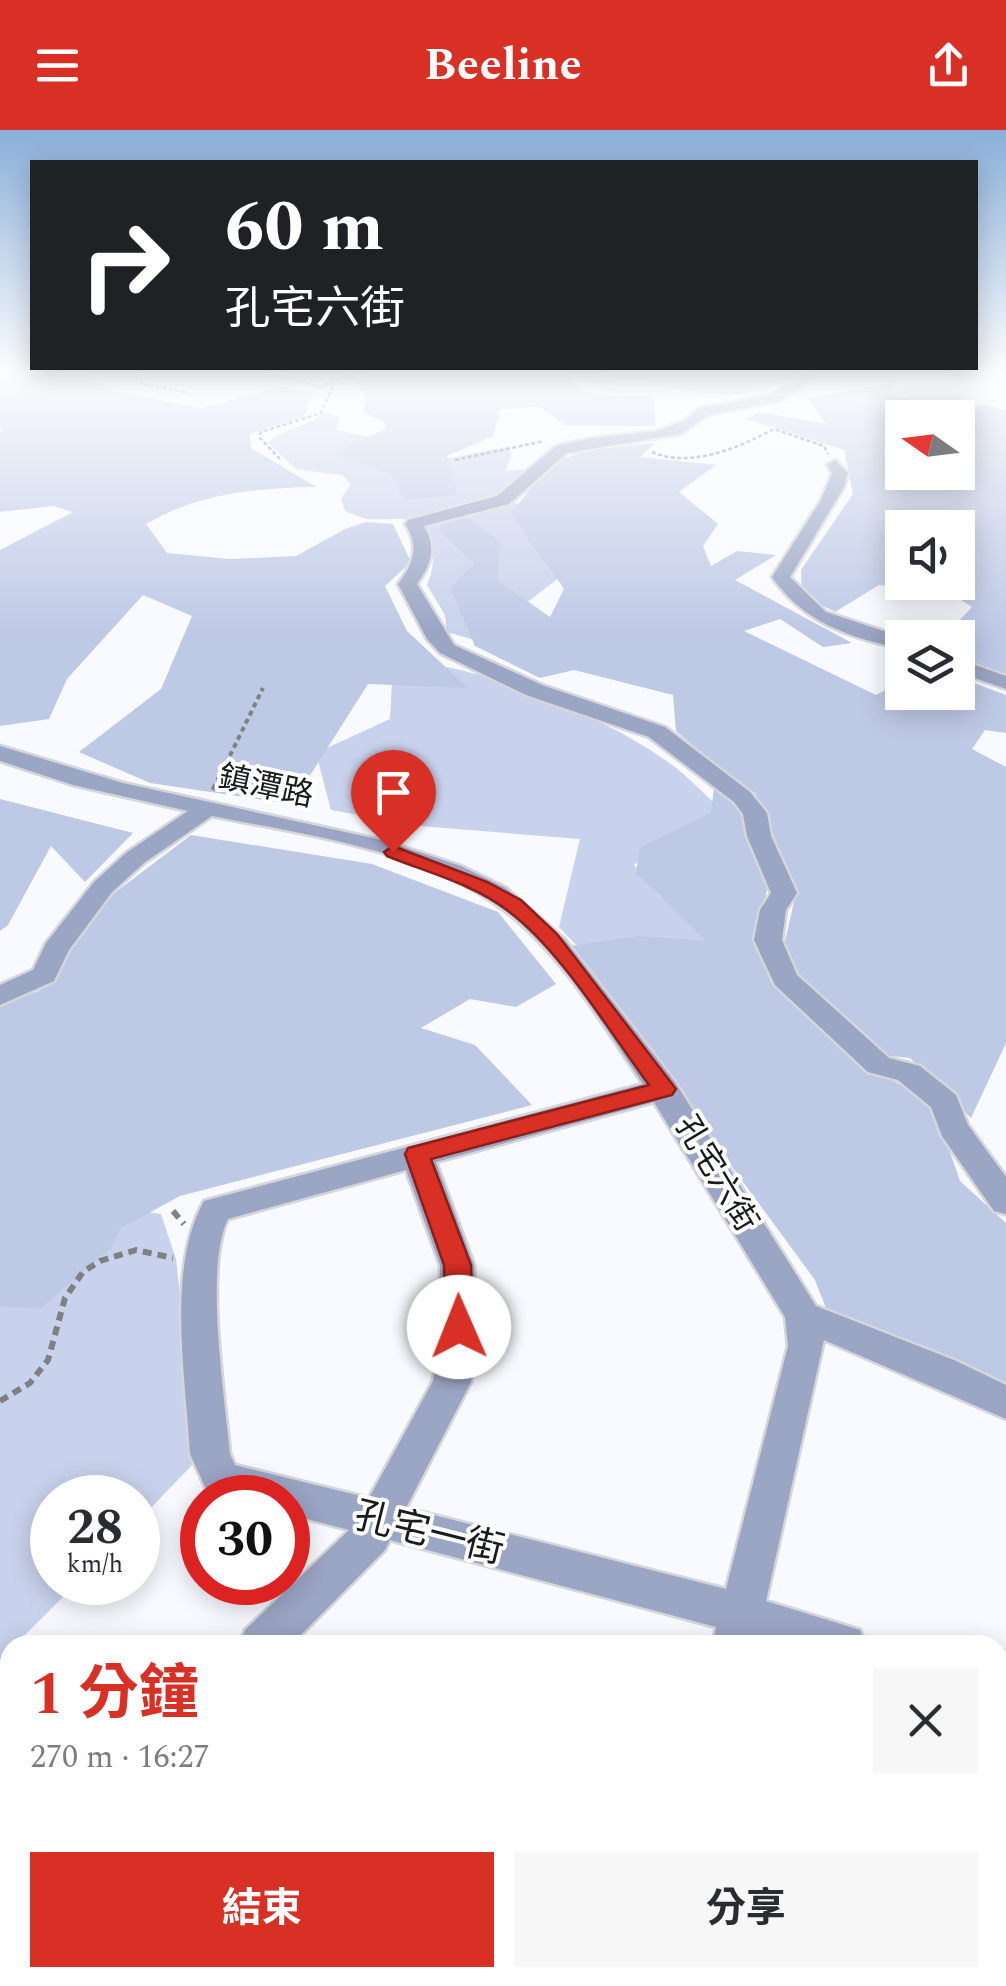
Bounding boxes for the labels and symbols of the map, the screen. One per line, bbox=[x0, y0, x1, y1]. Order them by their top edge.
north arrow bbox=[885, 400, 975, 490]
pin bbox=[351, 750, 436, 853]
street label: 鎮潭路 bbox=[214, 753, 318, 821]
street label: 孔宅六街 bbox=[662, 1107, 770, 1241]
position arrow bbox=[407, 1275, 511, 1379]
speed limit sign: 30 bbox=[180, 1475, 310, 1605]
street label: 孔宅一街 bbox=[348, 1487, 510, 1581]

